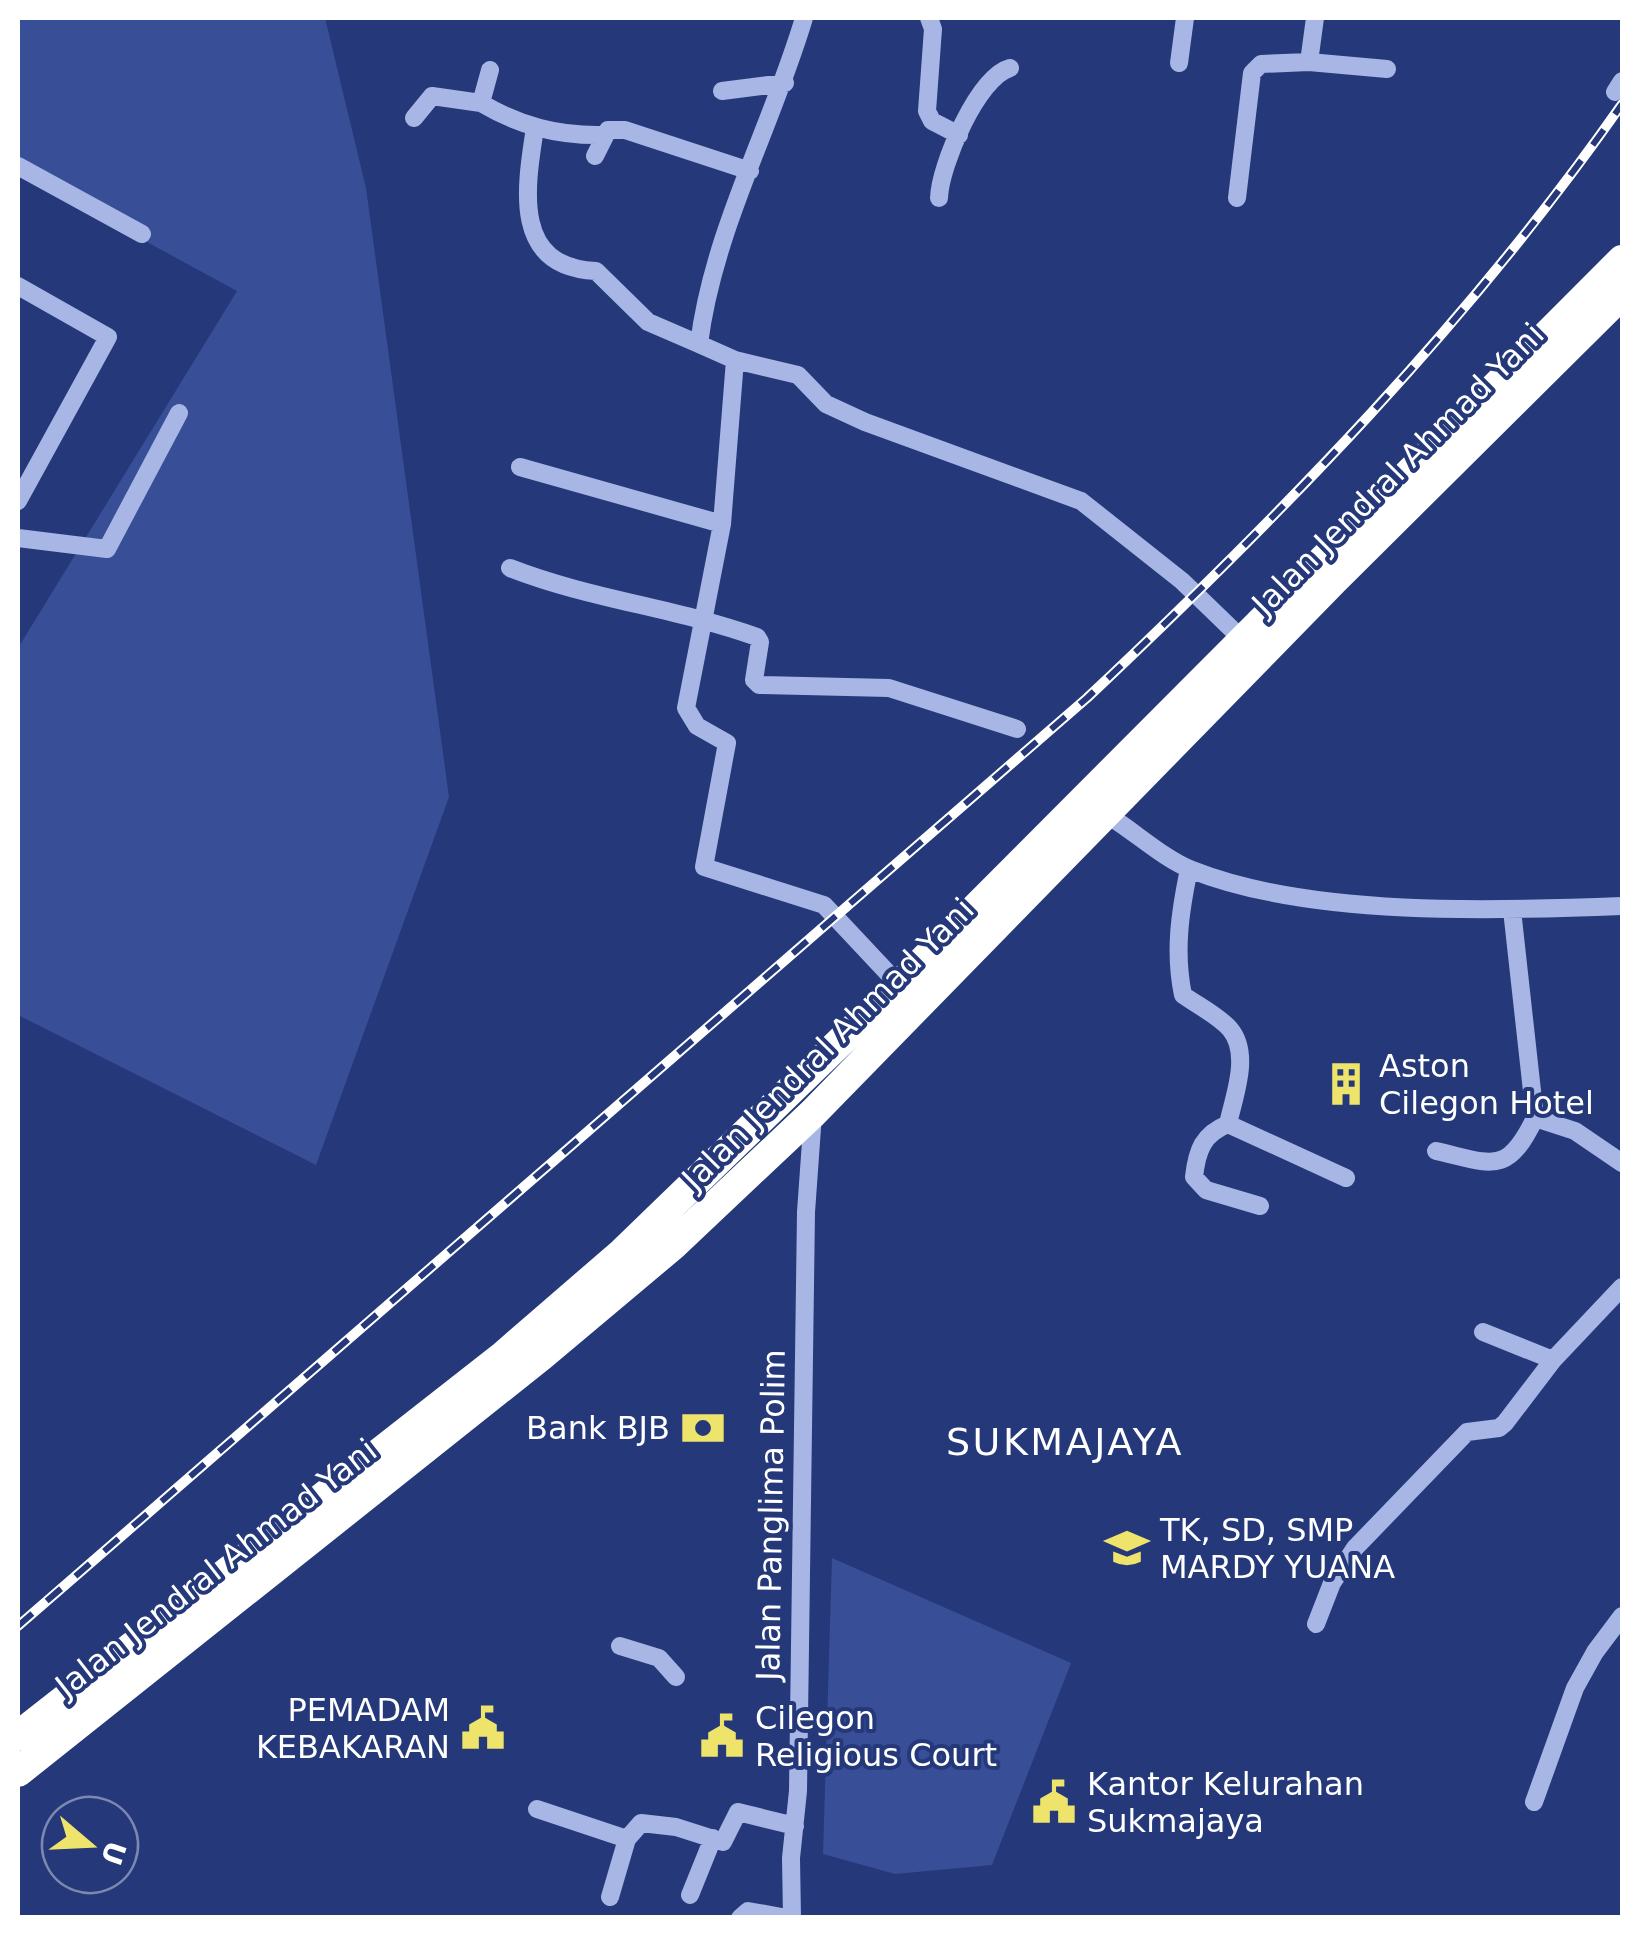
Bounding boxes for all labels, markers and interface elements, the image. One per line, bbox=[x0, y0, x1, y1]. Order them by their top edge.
street label: Jalan Jendral Ahmad Yani bbox=[1243, 315, 1552, 624]
street label: Jalan Jendral Ahmad Yani bbox=[673, 890, 982, 1199]
place label: Aston Cilegon Hotel bbox=[1379, 1047, 1594, 1122]
building icon: Aston Cilegon Hotel bbox=[1322, 1060, 1370, 1108]
street label: Jalan Panglima Polim bbox=[749, 1349, 793, 1683]
bank icon: Bank BJB bbox=[679, 1404, 727, 1452]
place label: Bank BJB bbox=[526, 1409, 670, 1447]
district label: SUKMAJAYA bbox=[946, 1420, 1184, 1464]
street label: Jalan Jendral Ahmad Yani bbox=[46, 1431, 384, 1706]
place label: TK, SD, SMP MARDY YUANA bbox=[1159, 1511, 1395, 1586]
school or university icon: TK, SD, SMP MARDY YUANA bbox=[1103, 1524, 1151, 1572]
place label: PEMADAM KEBAKARAN bbox=[256, 1691, 450, 1766]
place label: Cilegon Religious Court bbox=[755, 1699, 997, 1774]
public building icon: PEMADAM KEBAKARAN bbox=[459, 1704, 507, 1752]
public building icon: Cilegon Religious Court bbox=[698, 1712, 746, 1760]
place label: Kantor Kelurahan Sukmajaya bbox=[1087, 1765, 1364, 1840]
public building icon: Kantor Kelurahan Sukmajaya bbox=[1030, 1778, 1078, 1826]
north arrow bbox=[40, 1795, 140, 1895]
text: U bbox=[94, 1837, 132, 1869]

